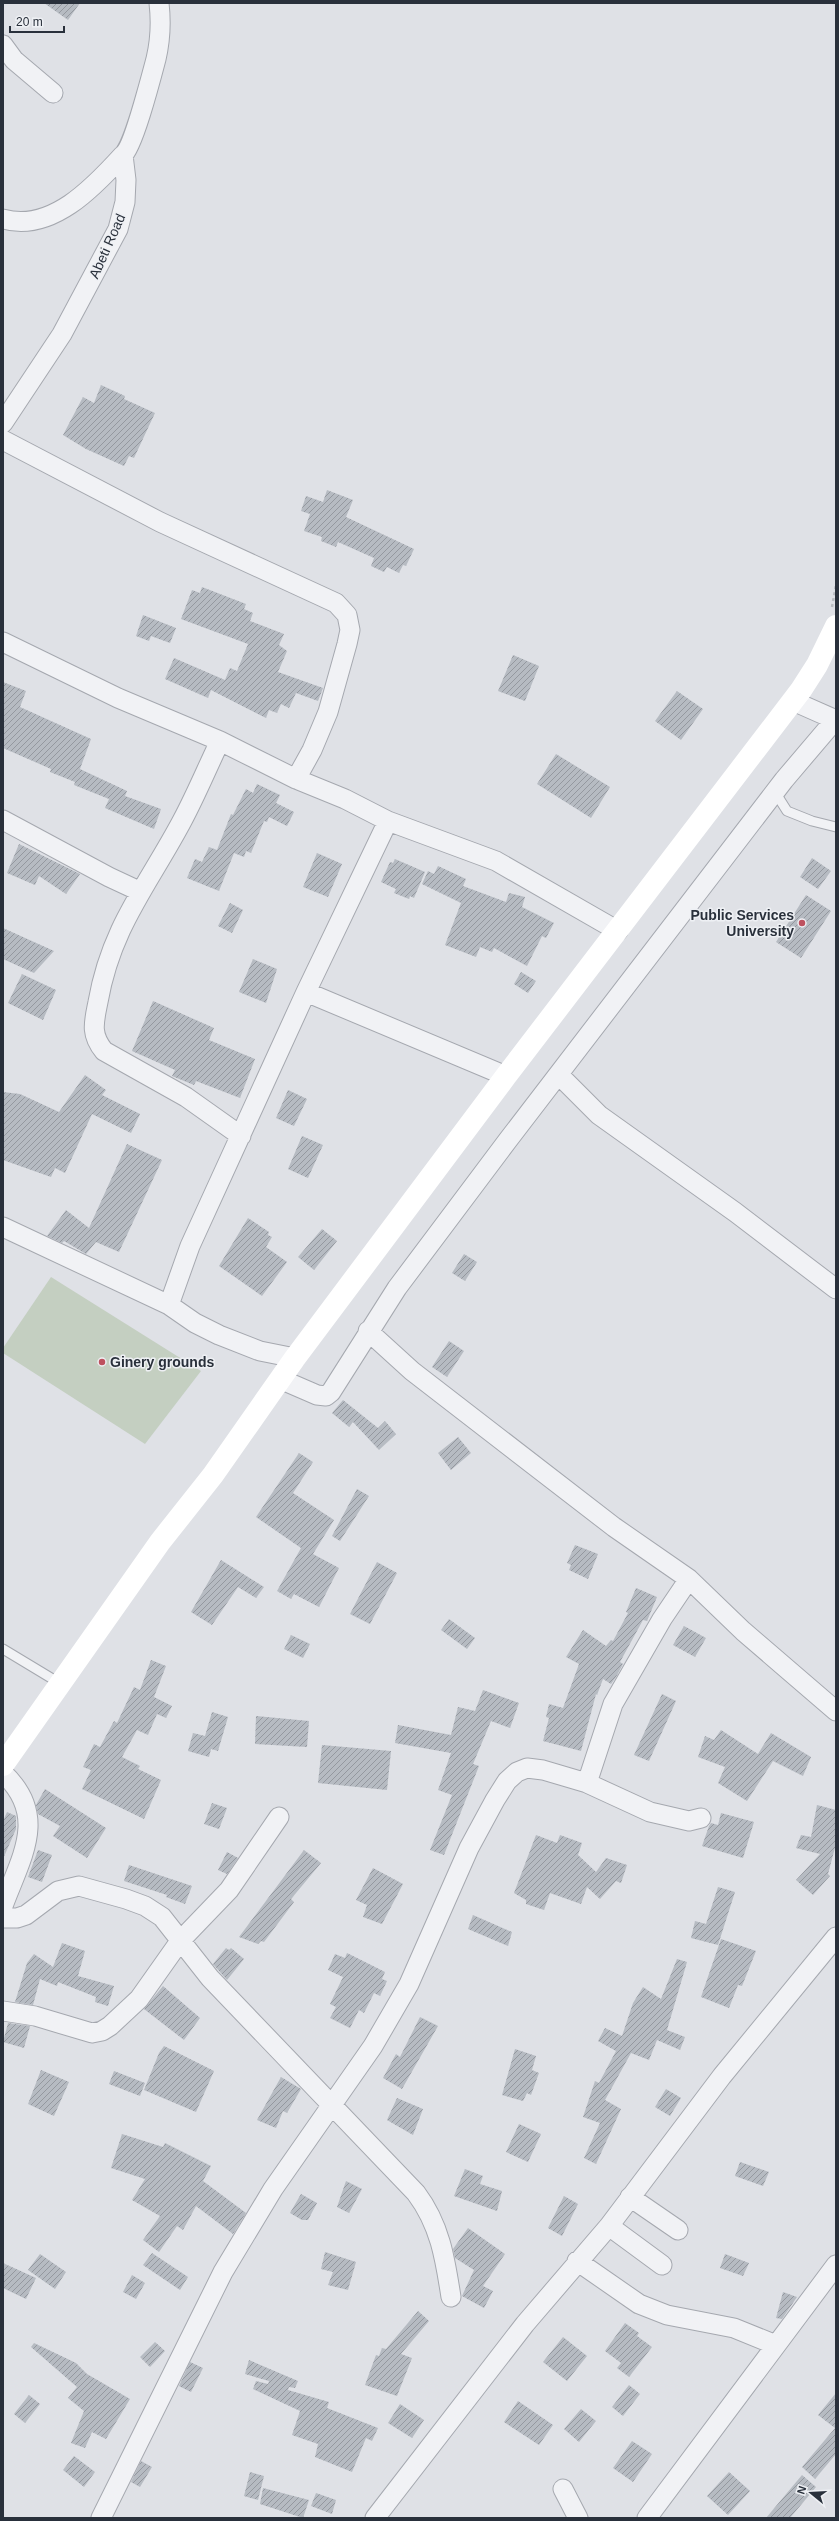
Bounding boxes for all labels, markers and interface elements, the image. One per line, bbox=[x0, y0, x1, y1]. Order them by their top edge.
scale bar bbox=[10, 8, 64, 34]
text: 20 m bbox=[16, 15, 43, 29]
street label: Abeti Road bbox=[86, 211, 128, 281]
place label: Public Services University bbox=[690, 907, 794, 939]
marker: Public Services University bbox=[797, 918, 807, 928]
place label: Ginery grounds bbox=[110, 1354, 214, 1370]
marker: Ginery grounds bbox=[97, 1357, 107, 1367]
north arrow bbox=[791, 2473, 831, 2513]
text: N bbox=[795, 2484, 808, 2496]

